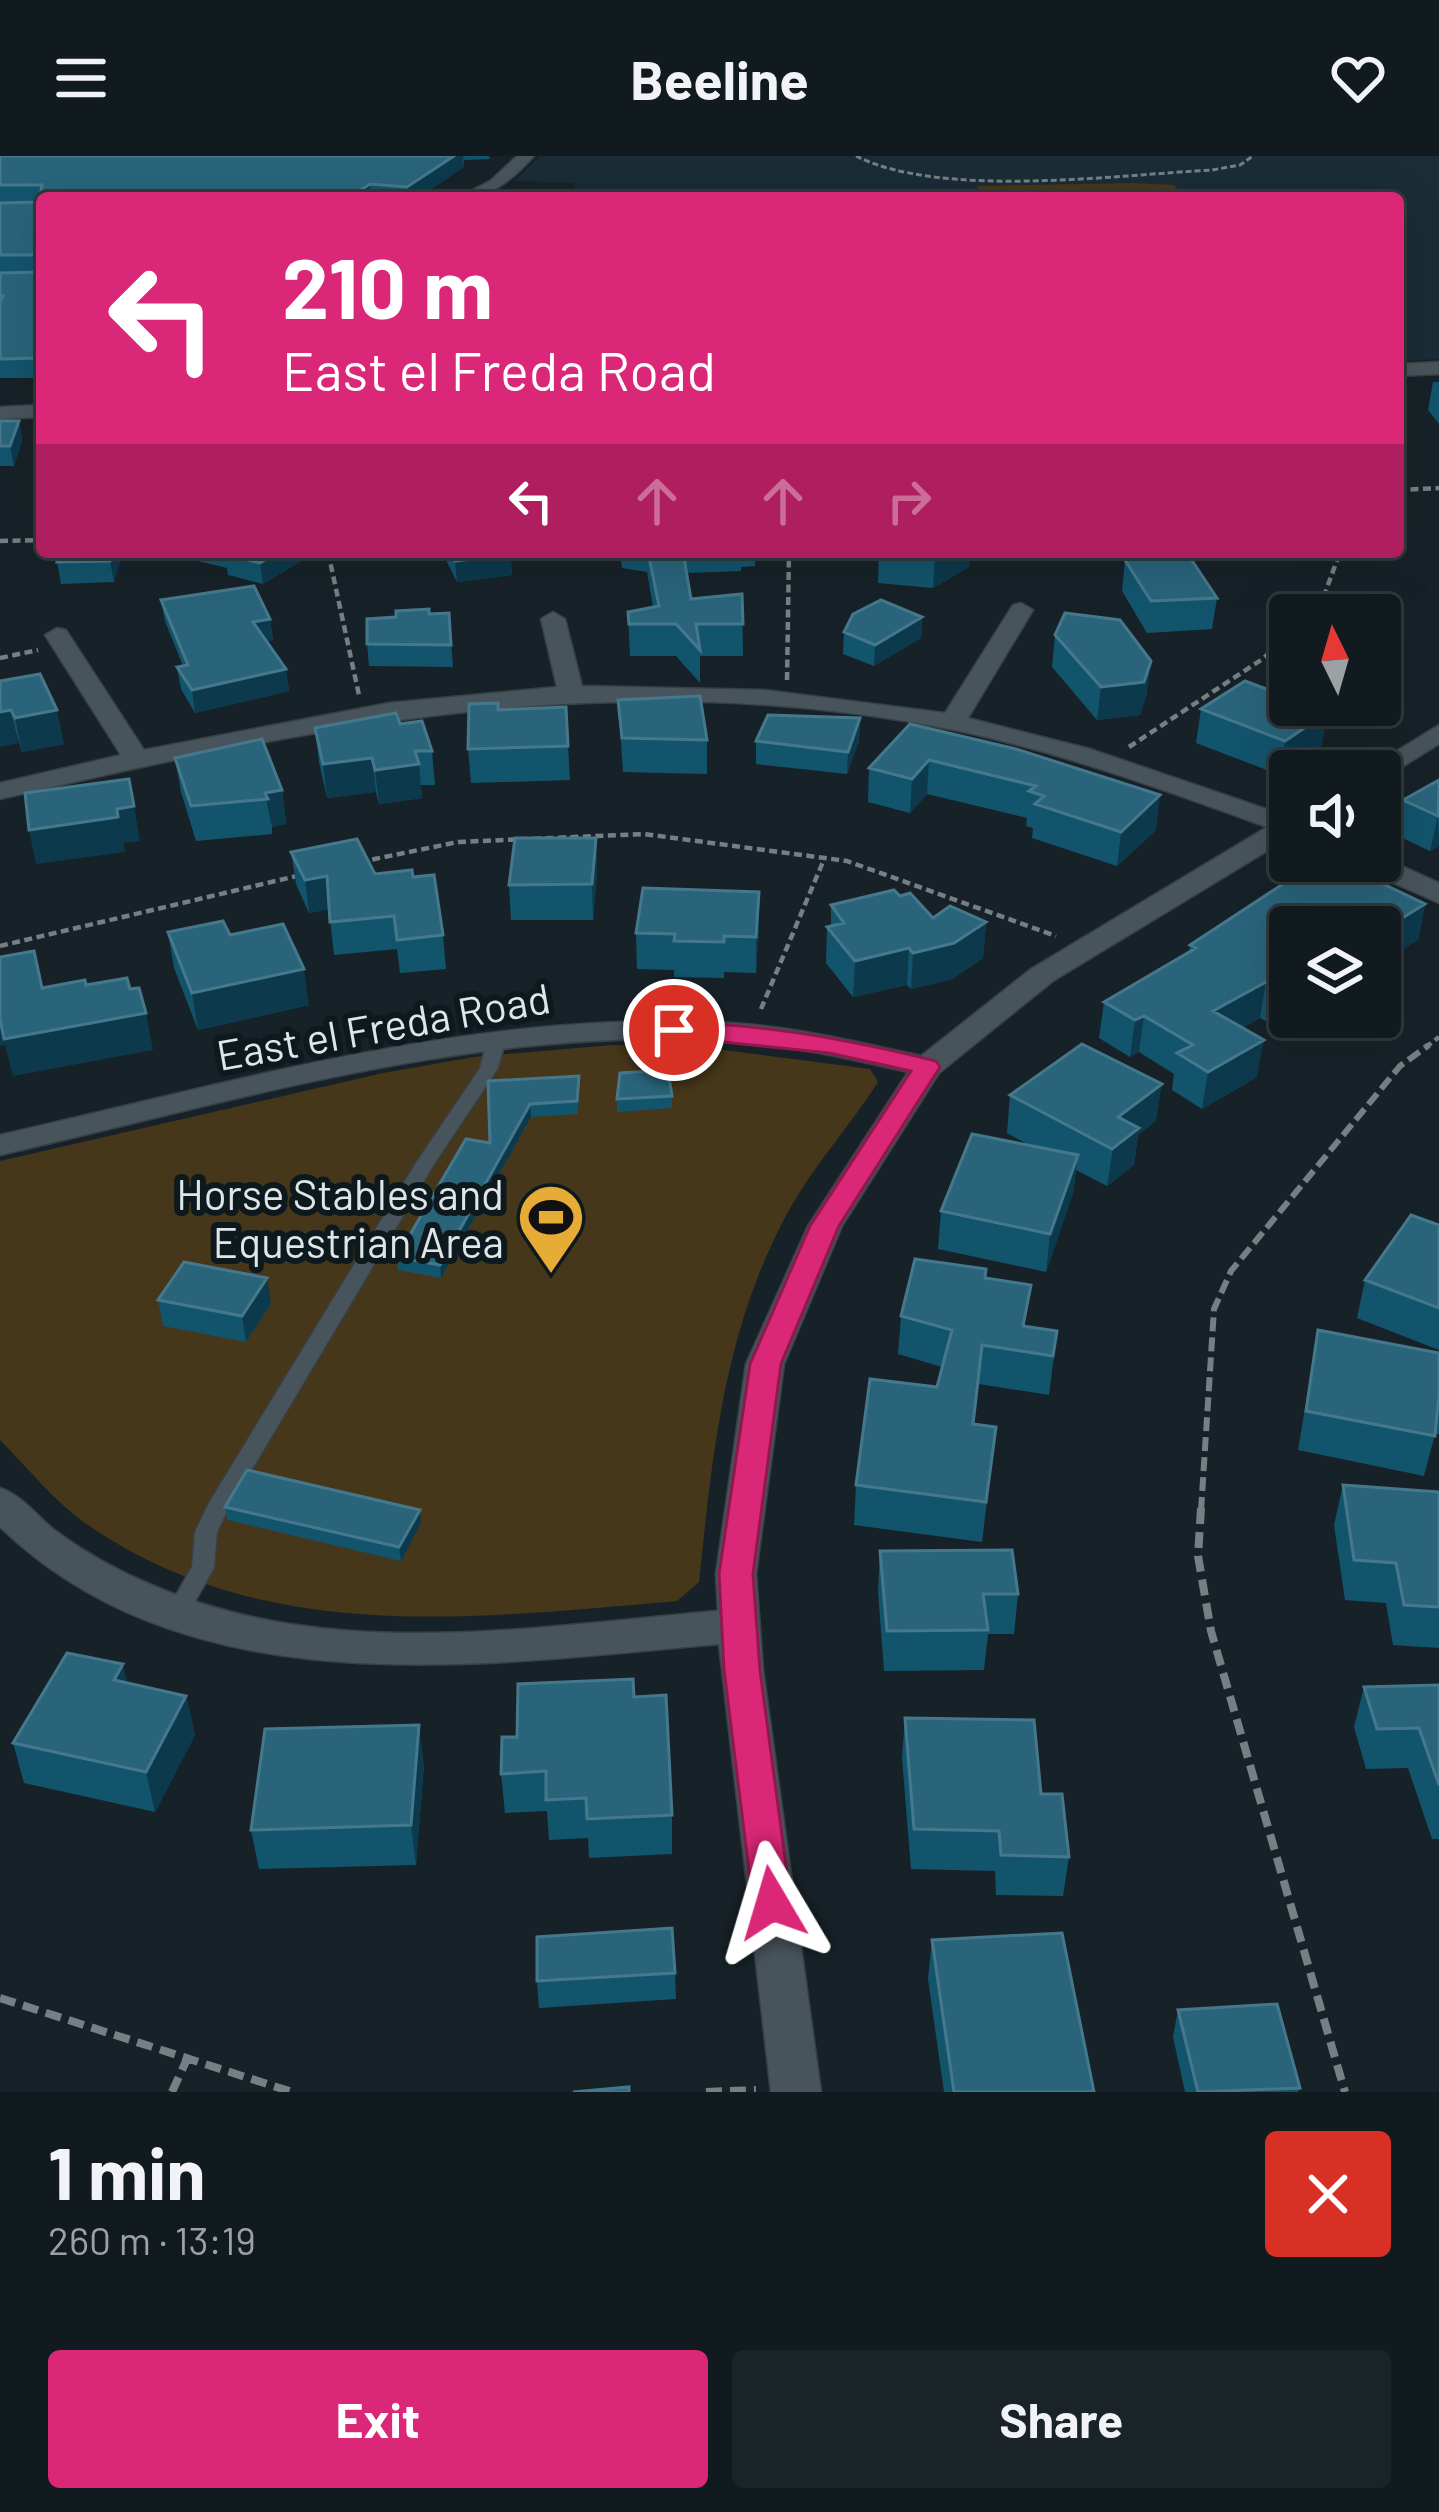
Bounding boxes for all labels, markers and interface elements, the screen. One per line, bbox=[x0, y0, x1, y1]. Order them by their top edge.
icon: menu bbox=[48, 45, 114, 111]
icon: heart bbox=[1325, 45, 1391, 111]
text: Beeline bbox=[630, 46, 809, 111]
text: 210 m bbox=[282, 235, 493, 336]
icon: left bbox=[84, 240, 240, 396]
text: East el Freda Road bbox=[282, 337, 716, 402]
icon: left bbox=[498, 468, 564, 534]
icon: ahead bbox=[624, 468, 690, 534]
icon: ahead bbox=[750, 468, 816, 534]
icon: right bbox=[876, 468, 942, 534]
north arrow bbox=[1269, 594, 1401, 726]
map controls bbox=[1269, 594, 1401, 1038]
button: sound bbox=[1269, 750, 1401, 882]
button: layers bbox=[1269, 906, 1401, 1038]
street label: East el Freda Road bbox=[212, 971, 554, 1079]
pin bbox=[623, 979, 725, 1081]
icon: arrive bbox=[641, 997, 707, 1063]
place label: Horse Stables and Equestrian Area bbox=[176, 1168, 504, 1267]
sports icon: Horse Stables and Equestrian Area bbox=[516, 1182, 586, 1276]
position arrow bbox=[709, 1840, 835, 1966]
text: 1 min bbox=[48, 2128, 206, 2214]
button: close bbox=[1265, 2131, 1391, 2257]
text: 260 m · 13:19 bbox=[48, 2216, 256, 2263]
button: Exit bbox=[48, 2350, 708, 2488]
button: Share bbox=[732, 2350, 1391, 2488]

